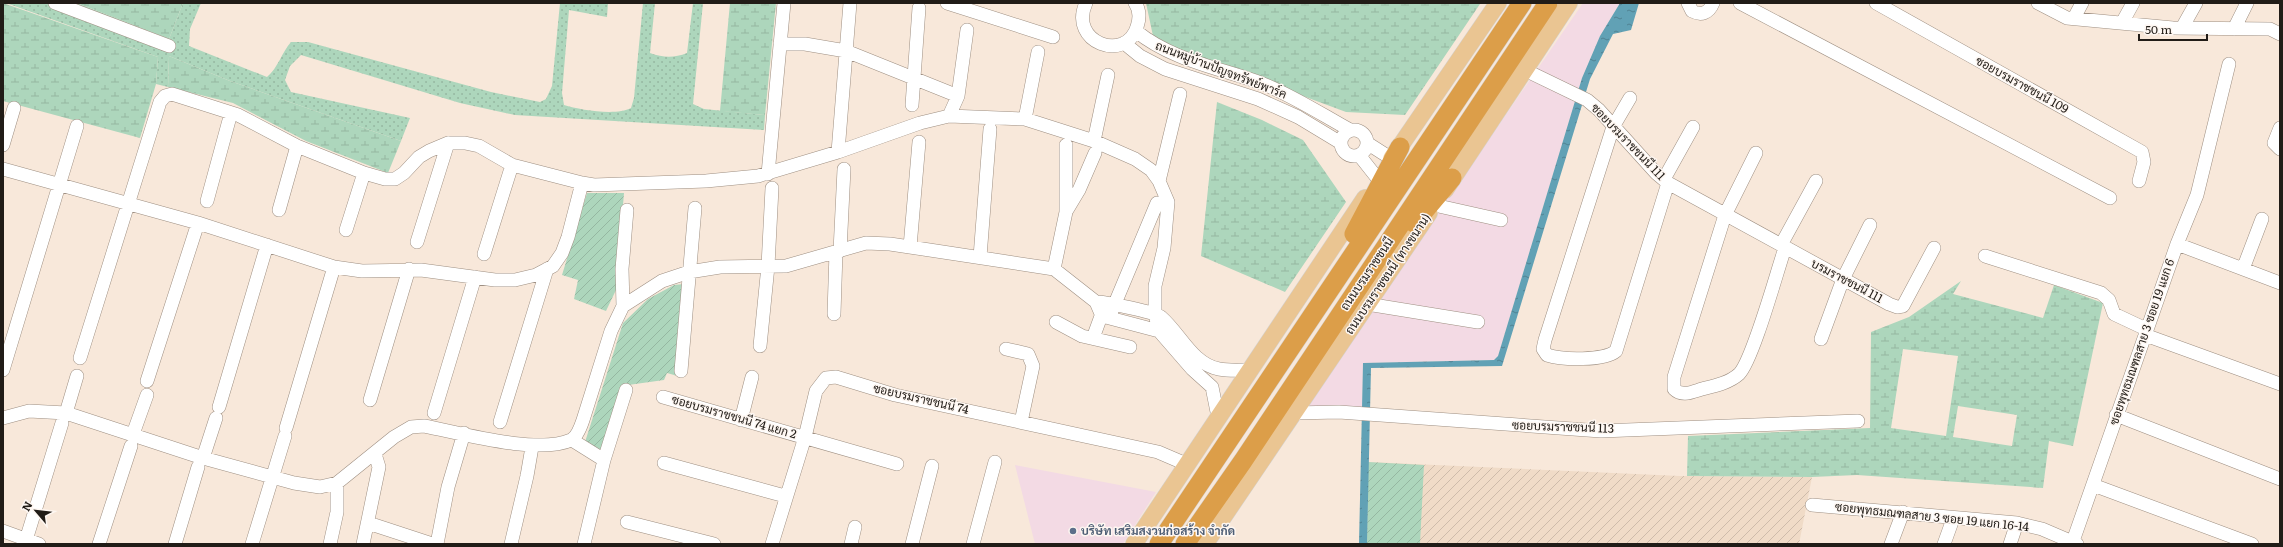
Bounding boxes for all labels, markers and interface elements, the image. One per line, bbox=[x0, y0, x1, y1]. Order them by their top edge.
scale bar bbox=[2139, 16, 2207, 42]
text: 50 m bbox=[2145, 20, 2172, 38]
street label: ถนนหมู่บ้านปัญจทรัพย์พาร์ค bbox=[1153, 36, 1290, 102]
street label: ซอยบรมราชชนนี 109 bbox=[1973, 51, 2072, 117]
street label: ซอยบรมราชชนนี 111 bbox=[1587, 99, 1670, 184]
street label: ถนนบรมราชชนนี (ทางขนาน) bbox=[1340, 209, 1434, 338]
street label: ถนนบรมราชชนนี bbox=[1335, 233, 1397, 314]
street label: บรมราชชนนี 111 bbox=[1808, 254, 1887, 307]
street label: ซอยพุทธมณฑลสาย 3 ซอย 19 แยก 6 bbox=[2104, 256, 2179, 428]
street label: ซอยบรมราชชนนี 74 bbox=[871, 378, 971, 418]
street label: ซอยบรมราชชนนี 74 แยก 2 bbox=[670, 390, 799, 443]
street label: ซอยบรมราชชนนี 113 bbox=[1512, 415, 1614, 437]
north arrow bbox=[16, 491, 56, 531]
street label: ซอยพุทธมณฑลสาย 3 ซอย 19 แยก 16-14 bbox=[1834, 497, 2030, 536]
text: N bbox=[17, 498, 36, 514]
place label: บริษัท เสริมสงวนก่อสร้าง จำกัด bbox=[1081, 521, 1235, 539]
marker: บริษัท เสริมสงวนก่อสร้าง จำกัด bbox=[1068, 526, 1078, 536]

